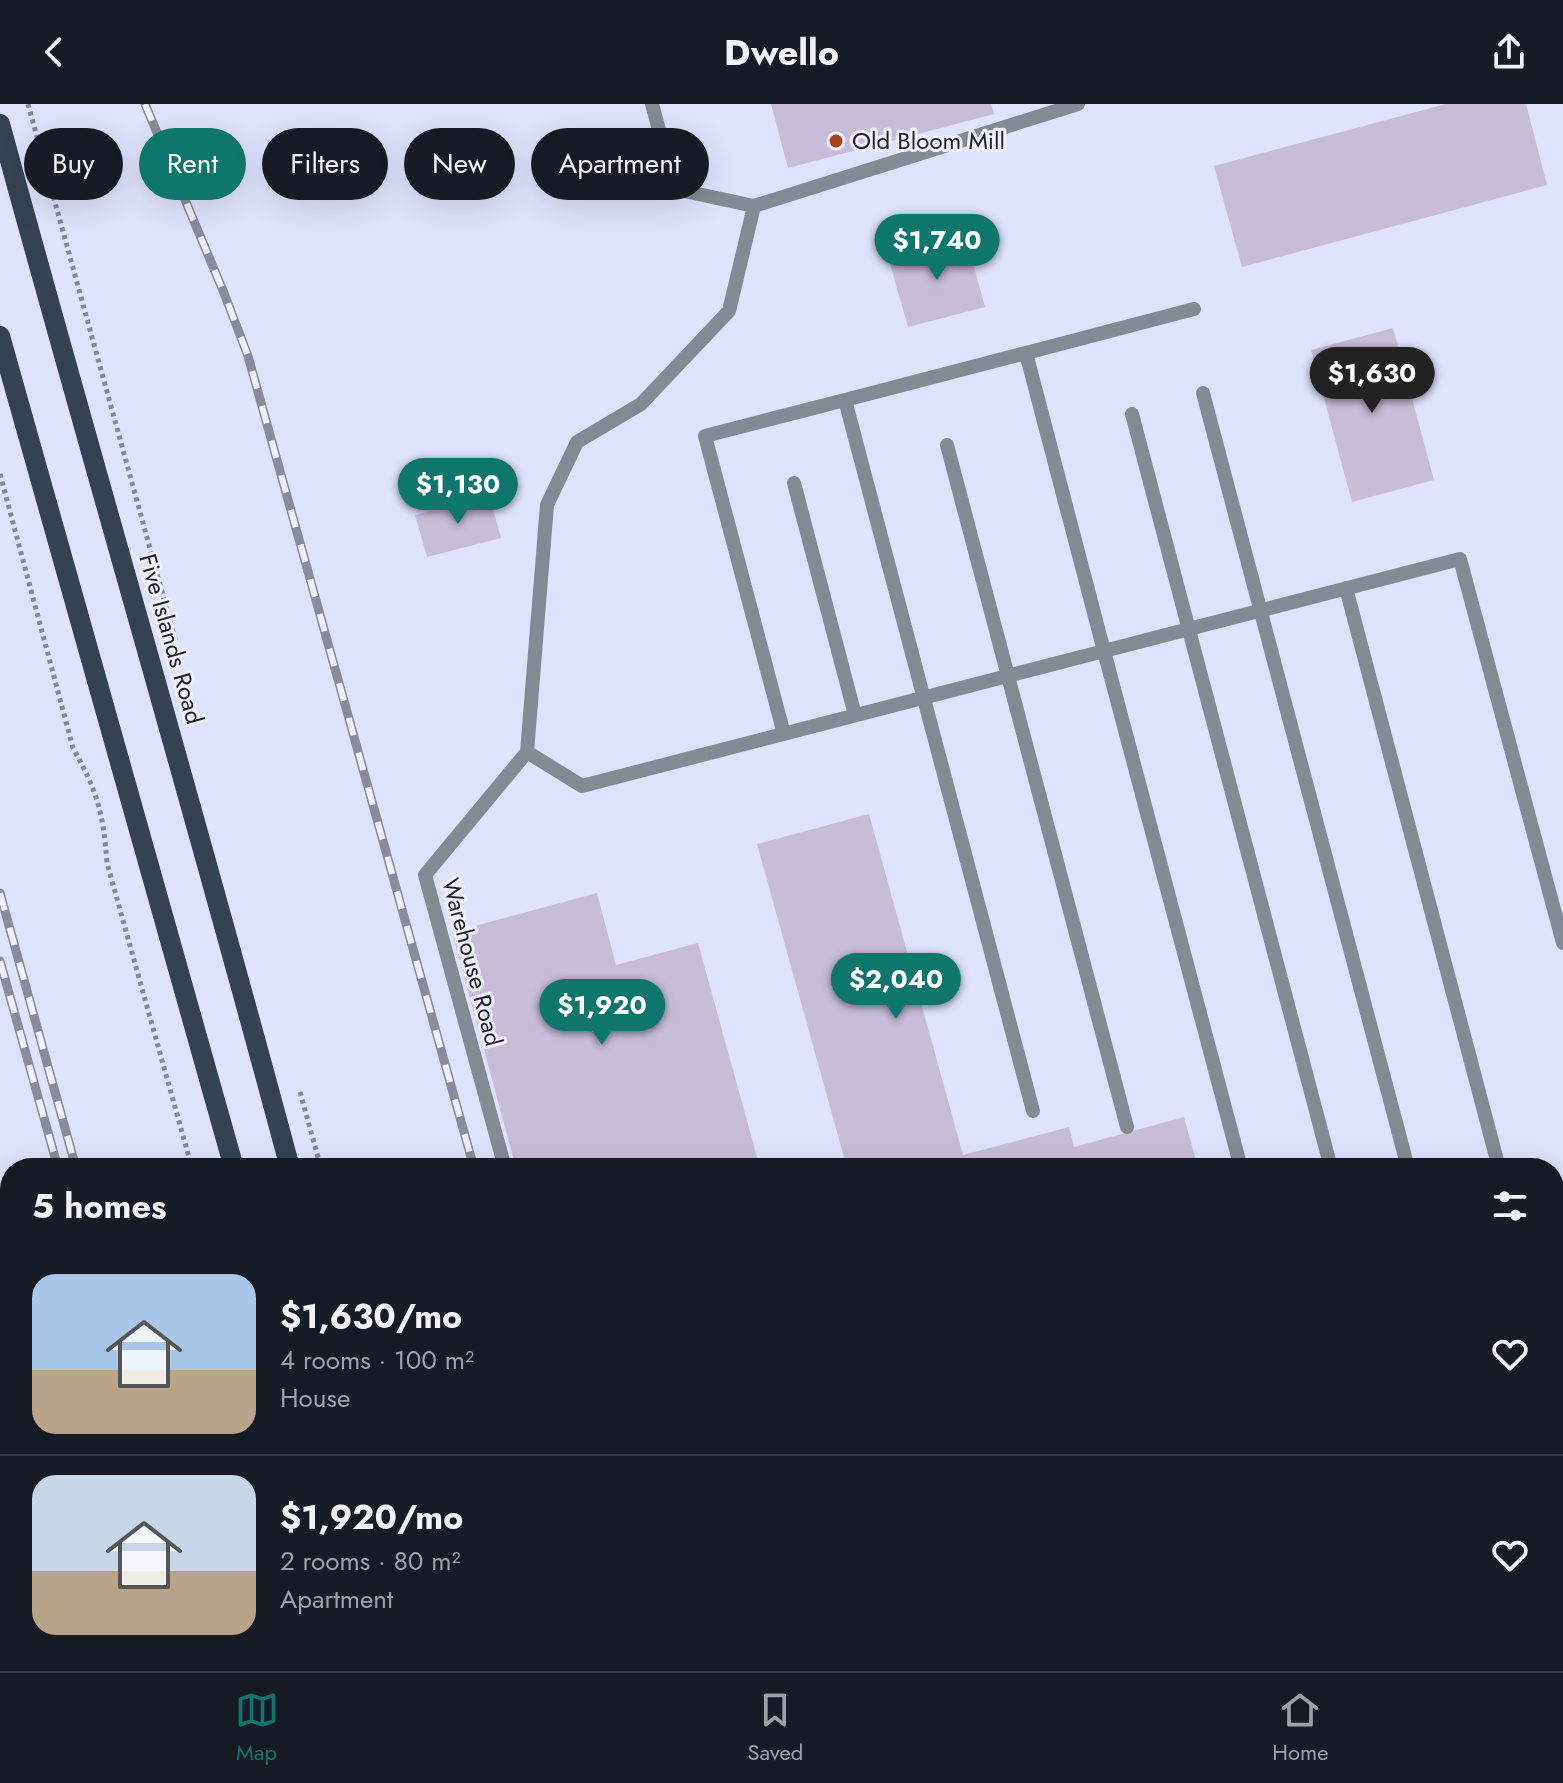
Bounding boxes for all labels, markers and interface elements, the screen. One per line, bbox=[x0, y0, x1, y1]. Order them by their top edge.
text: Dwello bbox=[724, 26, 839, 78]
icon: back bbox=[32, 30, 76, 74]
icon: share bbox=[1487, 30, 1531, 74]
place label: Old Bloom Mill bbox=[852, 123, 1005, 158]
chip: Buy bbox=[24, 128, 123, 200]
chip: Rent bbox=[139, 128, 246, 200]
chip: Filters bbox=[262, 128, 388, 200]
chip: New bbox=[404, 128, 515, 200]
chip: Apartment bbox=[531, 128, 709, 200]
marker: Old Bloom Mill bbox=[827, 132, 845, 150]
pin: $1,740 bbox=[872, 214, 1002, 282]
text: $1,740 bbox=[893, 221, 981, 259]
pin: $1,630 bbox=[1307, 347, 1437, 415]
text: $1,630 bbox=[1328, 354, 1416, 392]
pin: $1,130 bbox=[393, 458, 523, 526]
text: $1,130 bbox=[416, 465, 500, 503]
street label: Five Islands Road bbox=[130, 550, 212, 728]
street label: Warehouse Road bbox=[433, 874, 512, 1050]
pin: $2,040 bbox=[831, 953, 961, 1021]
text: $2,040 bbox=[849, 960, 943, 998]
pin: $1,920 bbox=[537, 979, 667, 1047]
text: $1,920 bbox=[557, 986, 647, 1024]
text: 5 homes bbox=[32, 1182, 166, 1231]
icon: filters bbox=[1488, 1184, 1532, 1228]
text: $1,630/mo bbox=[280, 1292, 462, 1341]
icon: home bbox=[96, 1306, 192, 1402]
icon: heart bbox=[1488, 1332, 1532, 1376]
text: 4 rooms · 100 m² bbox=[280, 1341, 474, 1379]
text: House bbox=[280, 1379, 350, 1417]
text: $1,920/mo bbox=[280, 1493, 463, 1542]
icon: home bbox=[96, 1507, 192, 1603]
icon: heart bbox=[1488, 1533, 1532, 1577]
text: 2 rooms · 80 m² bbox=[280, 1542, 461, 1580]
text: Apartment bbox=[280, 1580, 393, 1618]
tab: Map bbox=[235, 1688, 279, 1768]
tab: Saved bbox=[748, 1688, 803, 1768]
tab: Home bbox=[1272, 1688, 1328, 1768]

